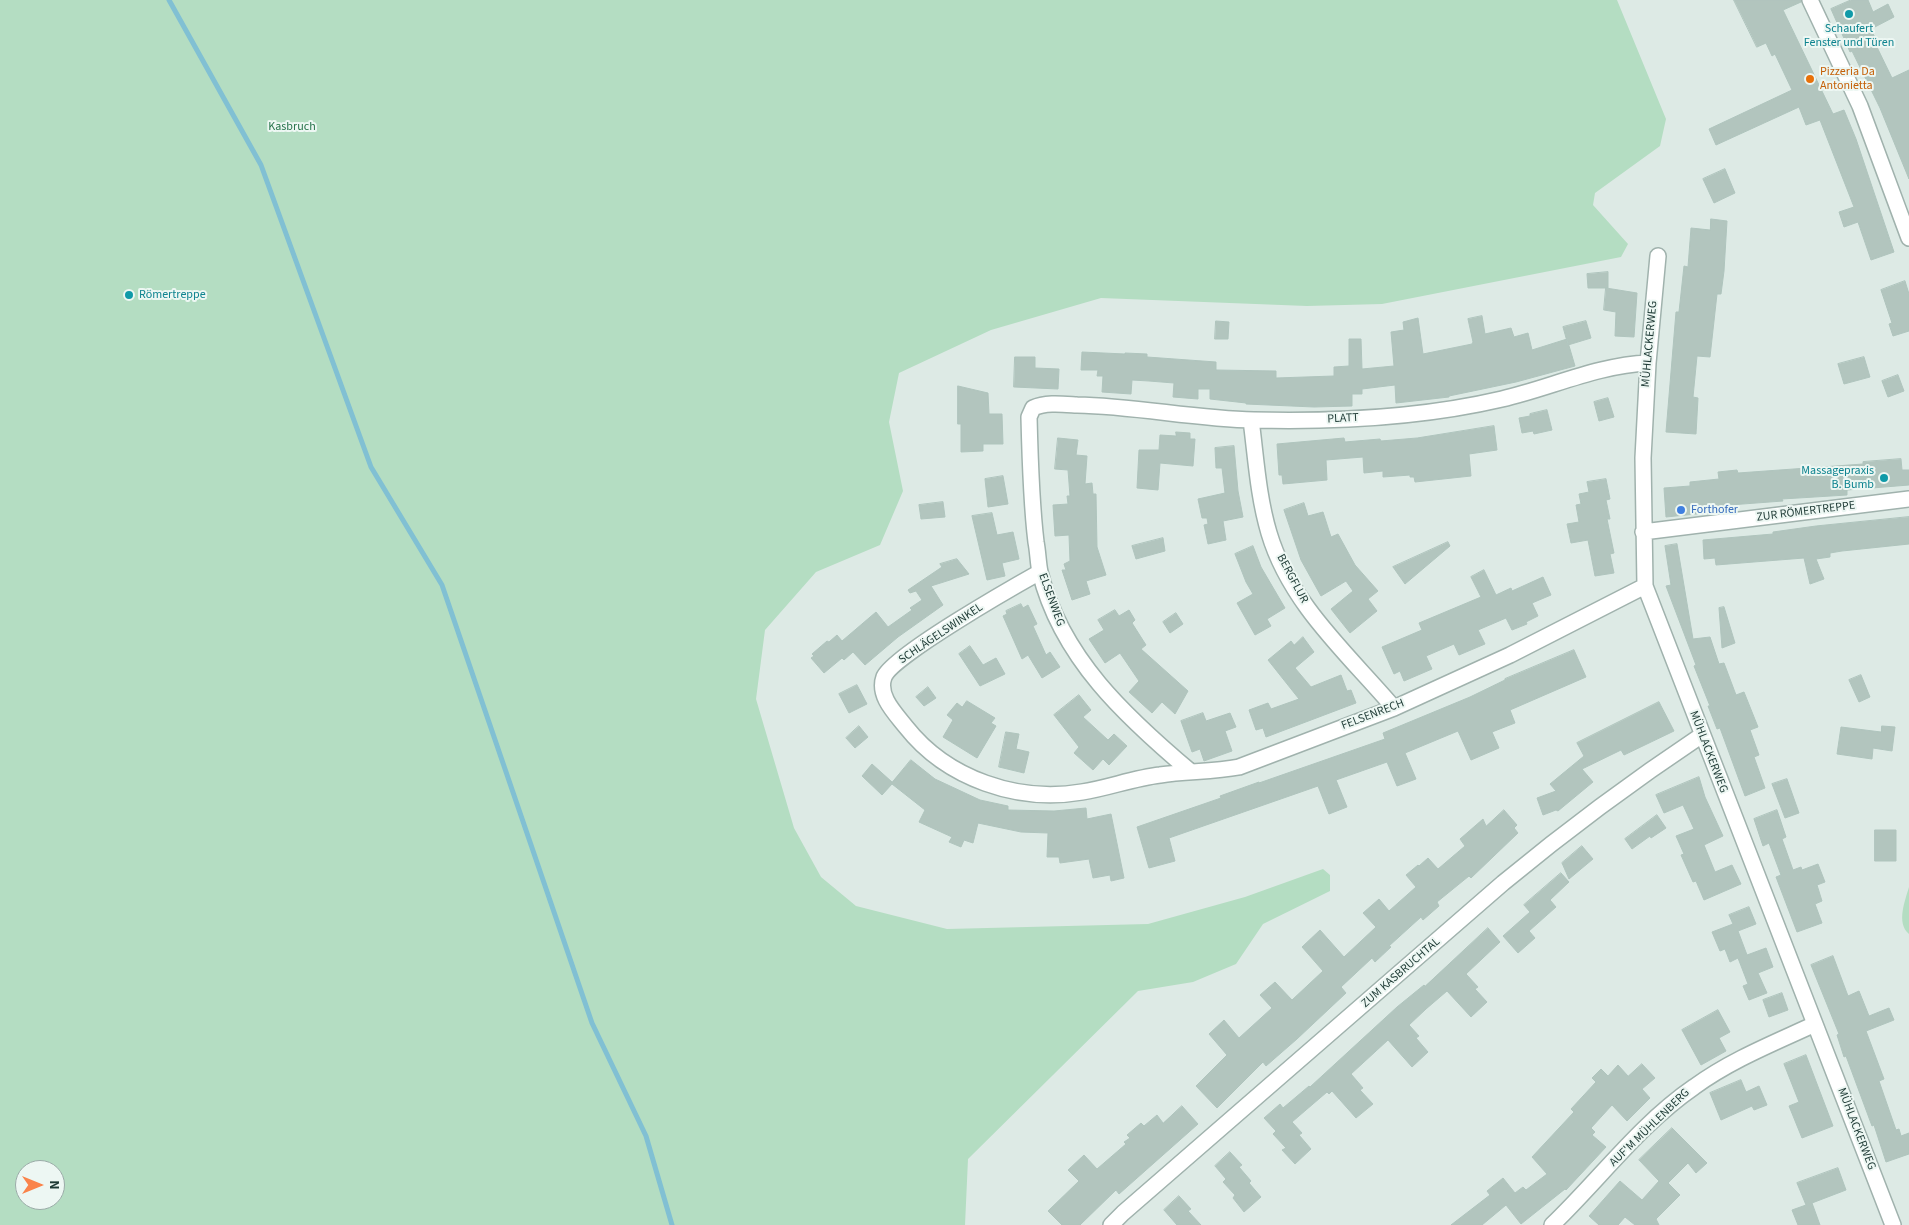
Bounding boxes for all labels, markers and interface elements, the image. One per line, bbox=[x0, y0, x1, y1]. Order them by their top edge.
marker: Schaufert Fenster und Türen bbox=[1843, 8, 1855, 20]
place label: Schaufert Fenster und Türen bbox=[1804, 22, 1894, 50]
place label: Pizzeria Da Antonietta bbox=[1820, 65, 1875, 93]
marker: Pizzeria Da Antonietta bbox=[1804, 73, 1816, 85]
park label: Kasbruch bbox=[268, 120, 316, 134]
place label: Römertreppe bbox=[139, 288, 206, 302]
marker: Römertreppe bbox=[123, 289, 135, 301]
street label: MÜHLACKERWEG bbox=[1639, 300, 1661, 388]
street label: PLATT bbox=[1327, 411, 1359, 427]
place label: Massagepraxis B. Bumb bbox=[1801, 464, 1874, 492]
marker: Massagepraxis B. Bumb bbox=[1878, 472, 1890, 484]
street label: ZUR RÖMERTREPPE bbox=[1756, 499, 1856, 525]
place label: Forthofer bbox=[1691, 503, 1738, 517]
marker: Forthofer bbox=[1675, 504, 1687, 516]
street label: BERGFLUR bbox=[1273, 552, 1311, 606]
street label: ELSENWEG bbox=[1035, 571, 1067, 629]
street label: SCHLÄGELSWINKEL bbox=[896, 600, 986, 668]
street label: FELSENRECH bbox=[1340, 696, 1406, 734]
street label: MÜHLACKERWEG bbox=[1686, 709, 1730, 795]
street label: ZUM KASBRUCHTAL bbox=[1359, 935, 1443, 1011]
street label: AUF'M MÜHLENBERG bbox=[1607, 1086, 1693, 1170]
street label: MÜHLACKERWEG bbox=[1834, 1086, 1878, 1172]
north arrow bbox=[15, 1160, 65, 1210]
text: N bbox=[44, 1180, 64, 1190]

